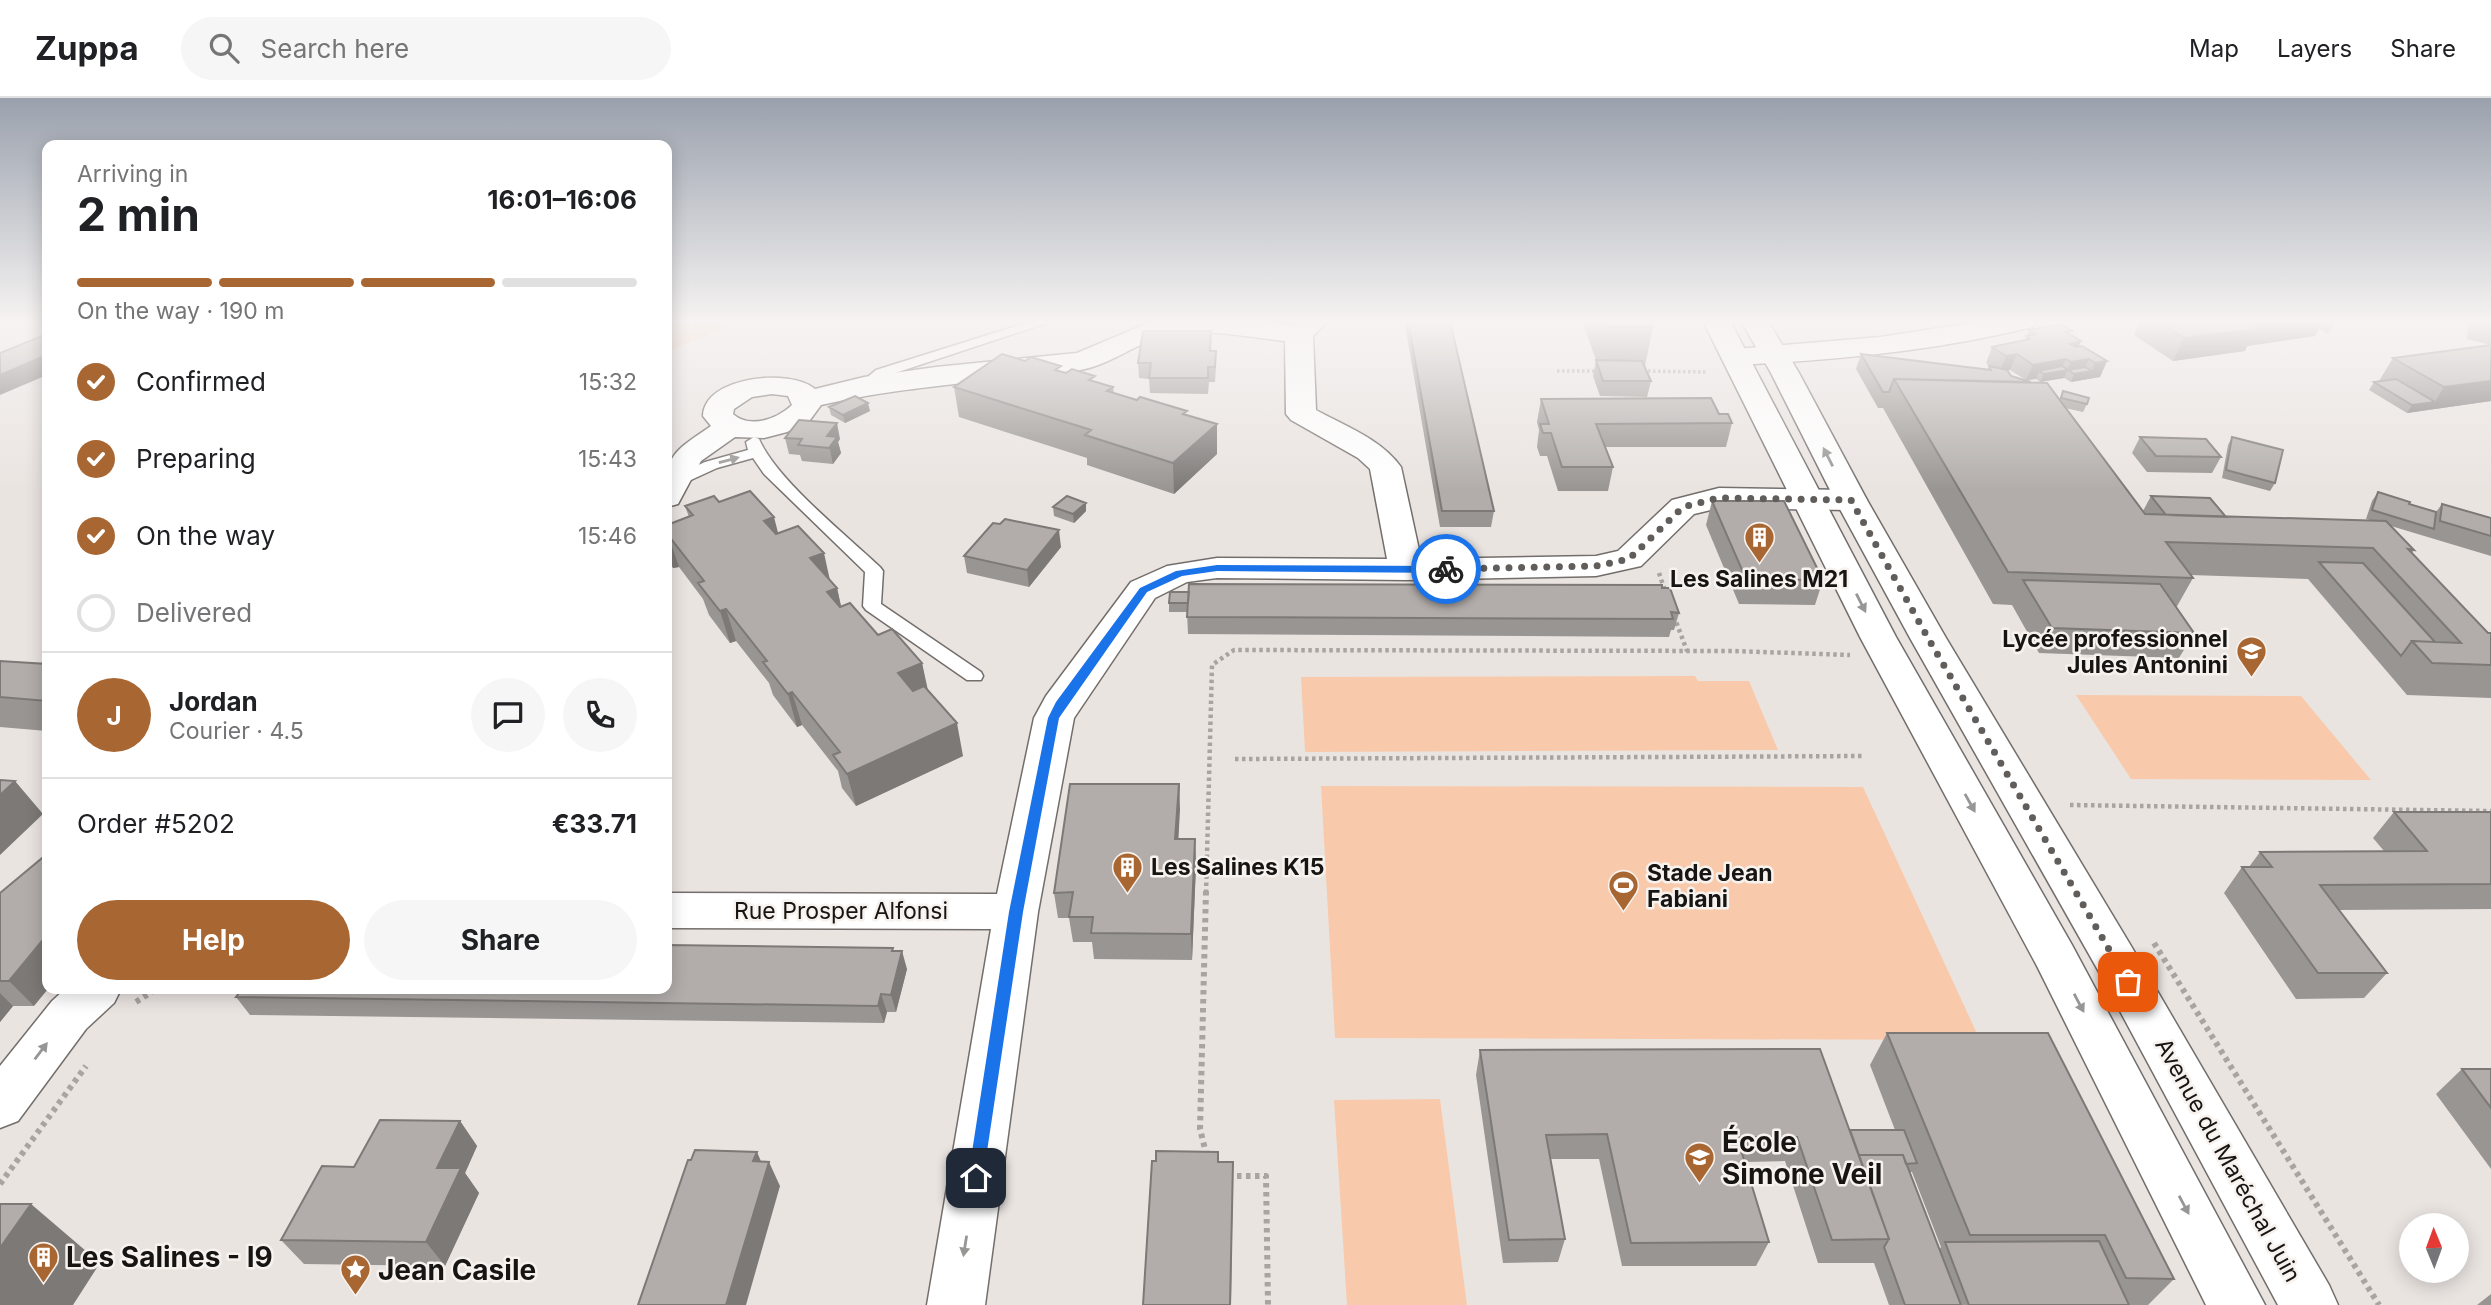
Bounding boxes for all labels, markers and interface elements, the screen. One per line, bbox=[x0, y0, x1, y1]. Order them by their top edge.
search box bbox=[181, 17, 671, 80]
text: Zuppa bbox=[35, 28, 139, 68]
icon: search bbox=[205, 29, 243, 67]
text: Search here bbox=[261, 33, 409, 64]
text: Map bbox=[2189, 34, 2239, 63]
text: Layers bbox=[2277, 34, 2352, 63]
text: Share bbox=[2390, 34, 2456, 63]
text: Arriving in bbox=[77, 160, 188, 188]
text: 16:01–16:06 bbox=[487, 184, 637, 215]
text: 2 min bbox=[77, 186, 200, 242]
text: On the way · 190 m bbox=[77, 297, 284, 325]
icon: check bbox=[77, 363, 115, 401]
text: Confirmed bbox=[136, 366, 266, 397]
text: 15:32 bbox=[579, 368, 637, 396]
icon: check bbox=[77, 440, 115, 478]
text: Preparing bbox=[136, 443, 256, 474]
text: 15:43 bbox=[578, 445, 637, 473]
one-way arrow bbox=[1823, 447, 1834, 467]
one-way arrow bbox=[718, 454, 740, 465]
icon: check bbox=[77, 517, 115, 555]
text: On the way bbox=[136, 520, 275, 551]
building icon: Les Salines M21 bbox=[1742, 521, 1776, 565]
text: 15:46 bbox=[578, 522, 637, 550]
courier bbox=[1411, 534, 1481, 604]
icon: bike bbox=[1427, 550, 1465, 588]
place label: Les Salines M21 bbox=[1670, 565, 1848, 593]
one-way arrow bbox=[1855, 593, 1867, 613]
text: Delivered bbox=[136, 597, 252, 628]
place label: Lycée professionnel Jules Antonini bbox=[2002, 625, 2228, 679]
school or university icon: Lycée professionnel Jules Antonini bbox=[2234, 635, 2268, 679]
button: chat bbox=[471, 678, 545, 752]
button: phone bbox=[563, 678, 637, 752]
text: Jordan bbox=[169, 686, 258, 717]
text: J bbox=[106, 700, 122, 731]
text: Courier · 4.5 bbox=[169, 717, 304, 745]
one-way arrow bbox=[1964, 793, 1976, 813]
text: Order #5202 bbox=[77, 808, 235, 839]
text: €33.71 bbox=[552, 808, 637, 839]
building icon: Les Salines K15 bbox=[1111, 850, 1145, 894]
place label: Les Salines K15 bbox=[1151, 853, 1324, 881]
place label: Stade Jean Fabiani bbox=[1647, 859, 1773, 913]
sports icon: Stade Jean Fabiani bbox=[1607, 869, 1641, 913]
street label: Rue Prosper Alfonsi bbox=[734, 897, 948, 925]
button: Help bbox=[77, 900, 350, 980]
button: Share bbox=[364, 900, 637, 980]
pin bbox=[2098, 952, 2158, 1012]
icon: bag bbox=[2109, 963, 2147, 1001]
one-way arrow bbox=[2073, 993, 2084, 1013]
street label: Avenue du Maréchal Juin bbox=[2149, 1033, 2307, 1287]
one-way arrow bbox=[34, 1042, 48, 1060]
place label: École Simone Veil bbox=[1722, 1124, 1882, 1191]
school or university icon: École Simone Veil bbox=[1682, 1141, 1716, 1185]
pin bbox=[946, 1148, 1006, 1208]
icon: home bbox=[957, 1159, 995, 1197]
one-way arrow bbox=[2177, 1195, 2189, 1215]
north arrow bbox=[2399, 1213, 2469, 1283]
map controls bbox=[2399, 1213, 2469, 1283]
one-way arrow bbox=[959, 1235, 970, 1257]
building icon: Les Salines - I9 bbox=[26, 1240, 60, 1284]
place label: Les Salines - I9 bbox=[66, 1240, 273, 1274]
place icon: Jean Casile bbox=[338, 1253, 372, 1297]
place label: Jean Casile bbox=[378, 1253, 536, 1287]

